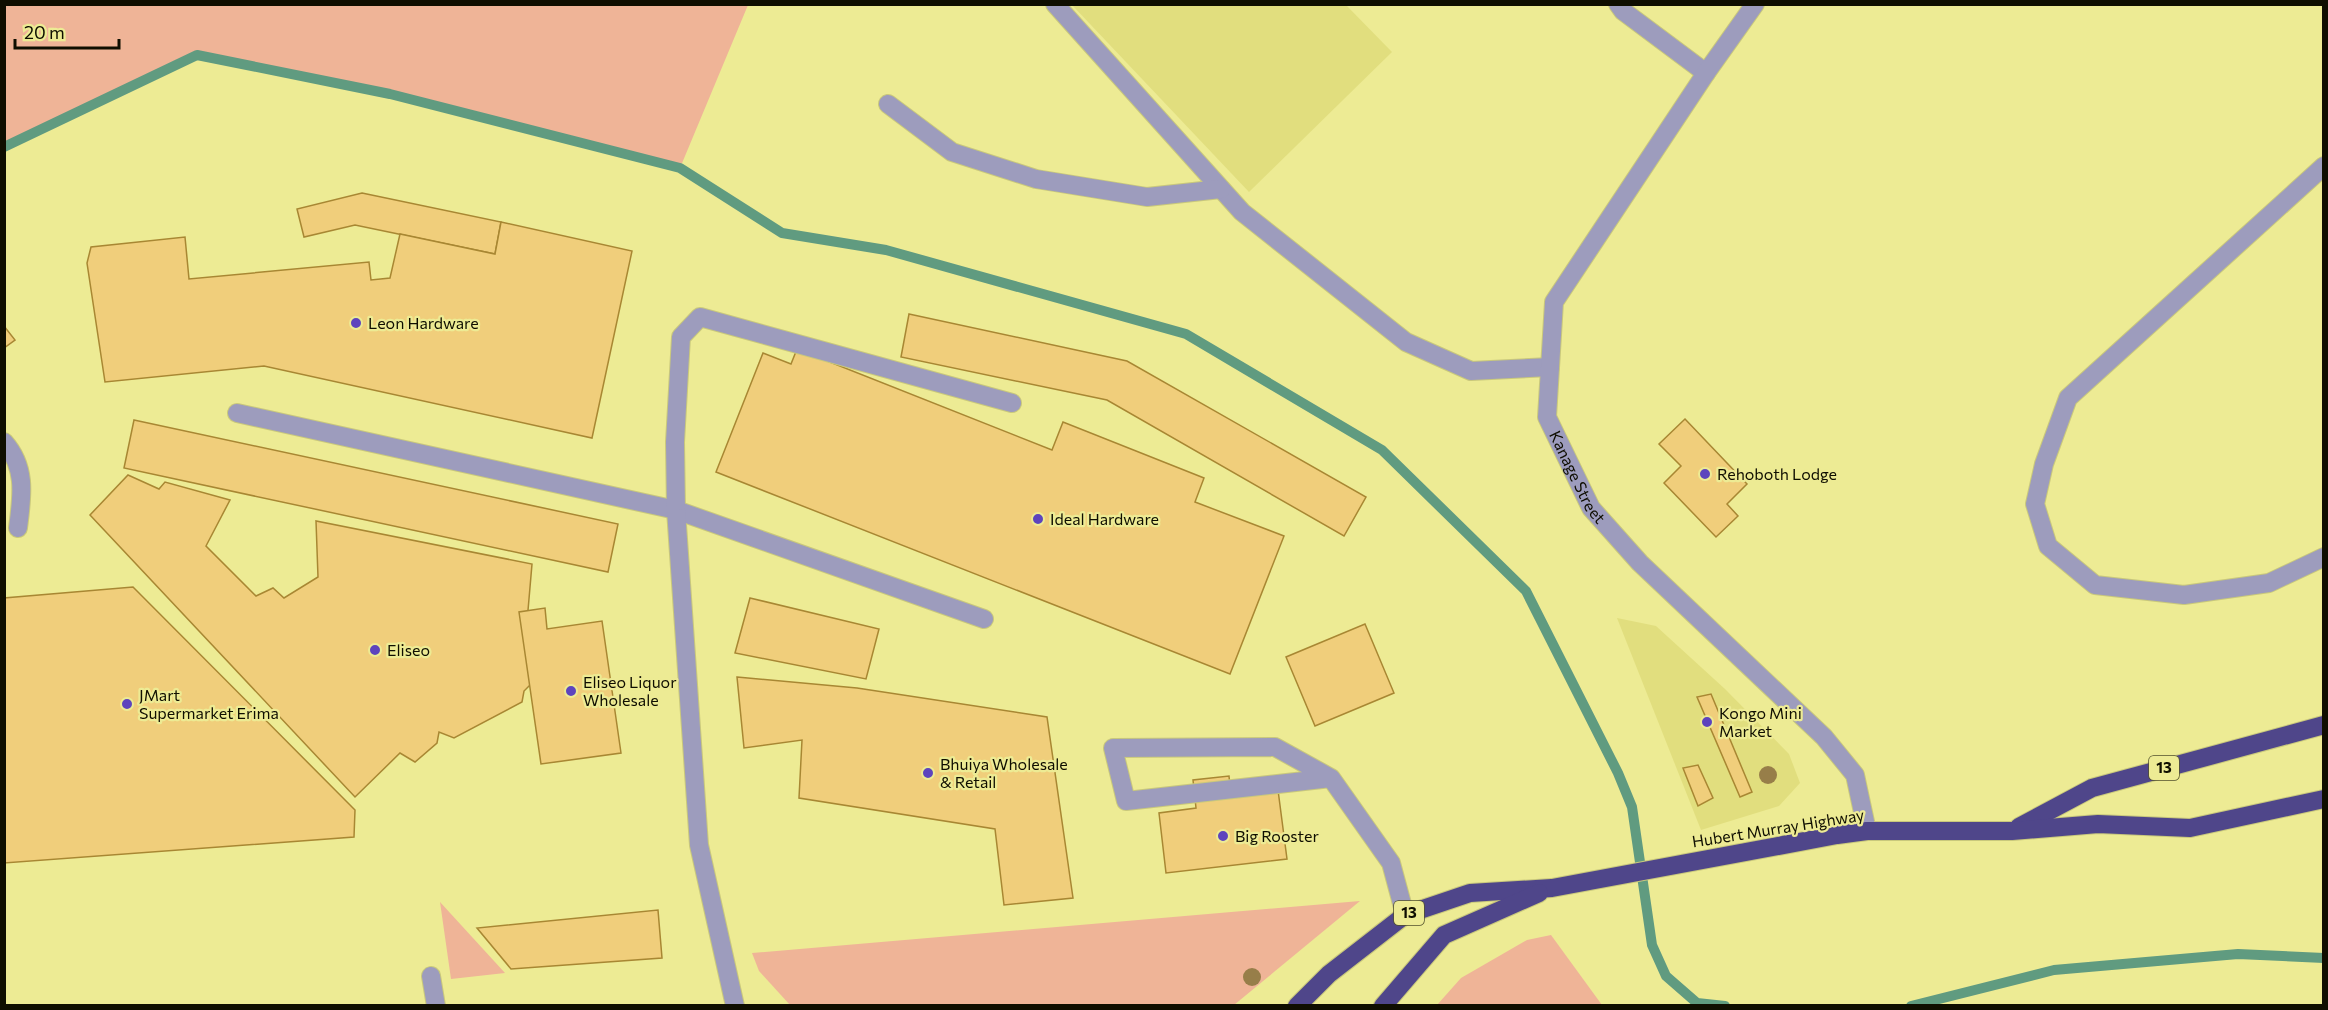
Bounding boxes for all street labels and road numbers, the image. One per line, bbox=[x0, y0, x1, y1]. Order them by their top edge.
street label: Kanage Street bbox=[1546, 427, 1610, 527]
road number: 13 bbox=[2149, 756, 2179, 780]
street label: Hubert Murray Highway bbox=[1690, 805, 1865, 851]
road number: 13 bbox=[1394, 901, 1424, 925]

